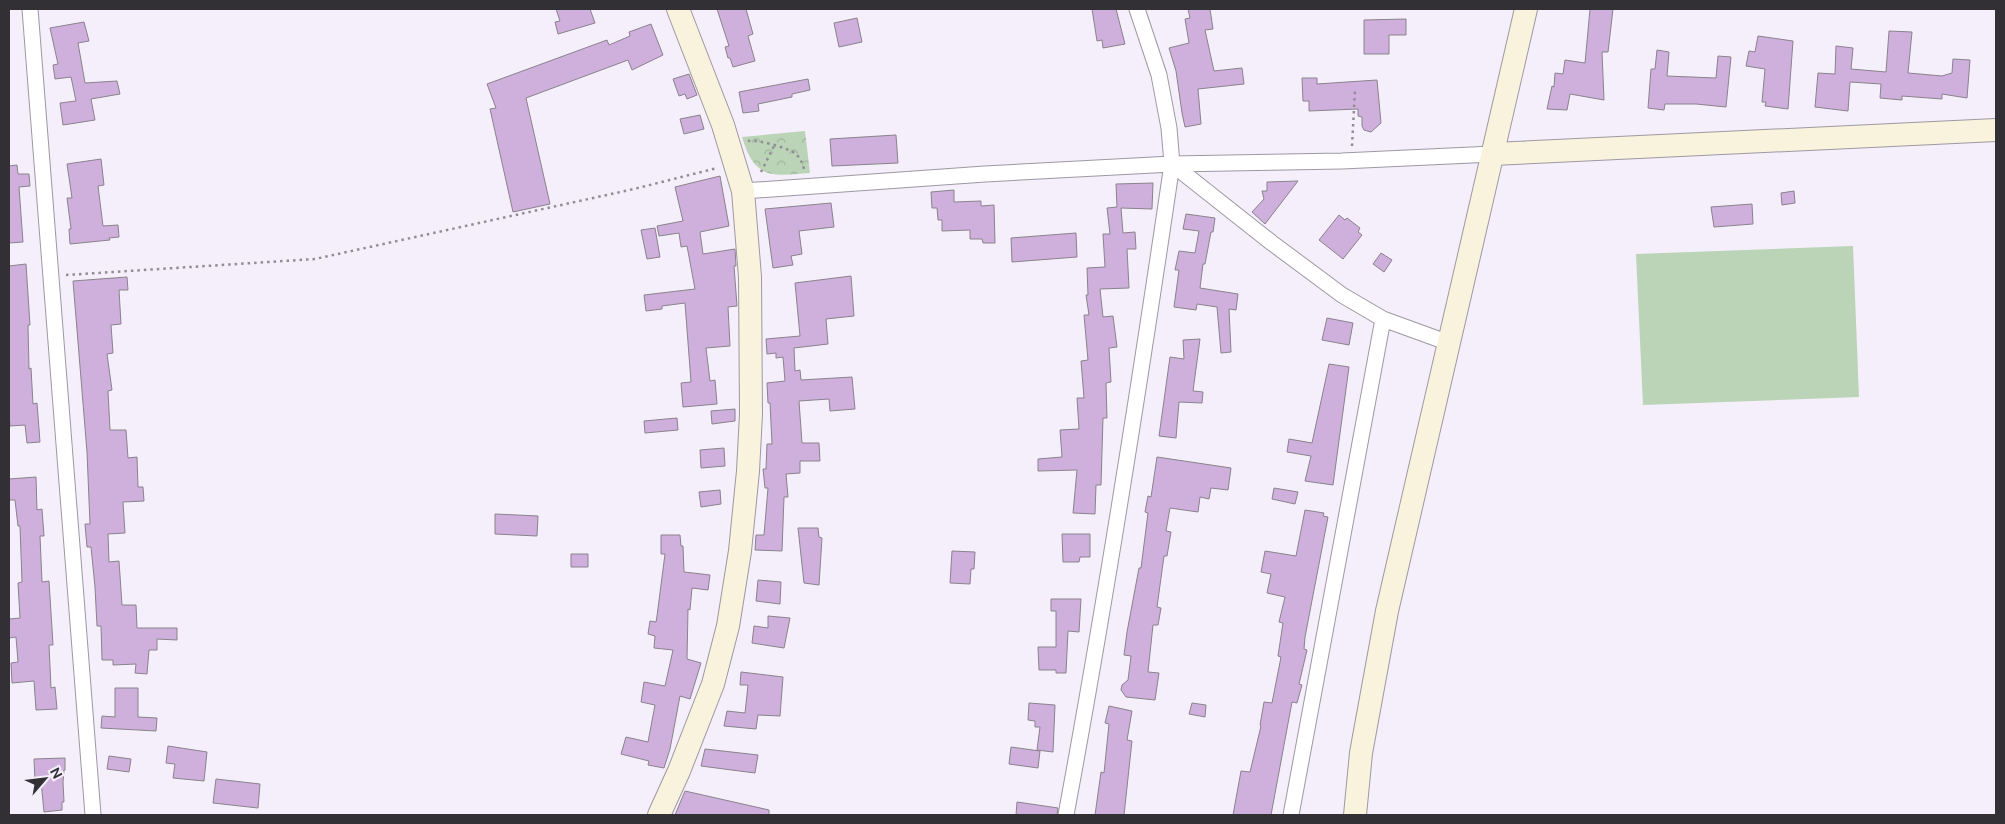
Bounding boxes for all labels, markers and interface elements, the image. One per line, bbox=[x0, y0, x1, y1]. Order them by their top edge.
north arrow bbox=[20, 754, 70, 804]
text: N bbox=[47, 765, 66, 781]

